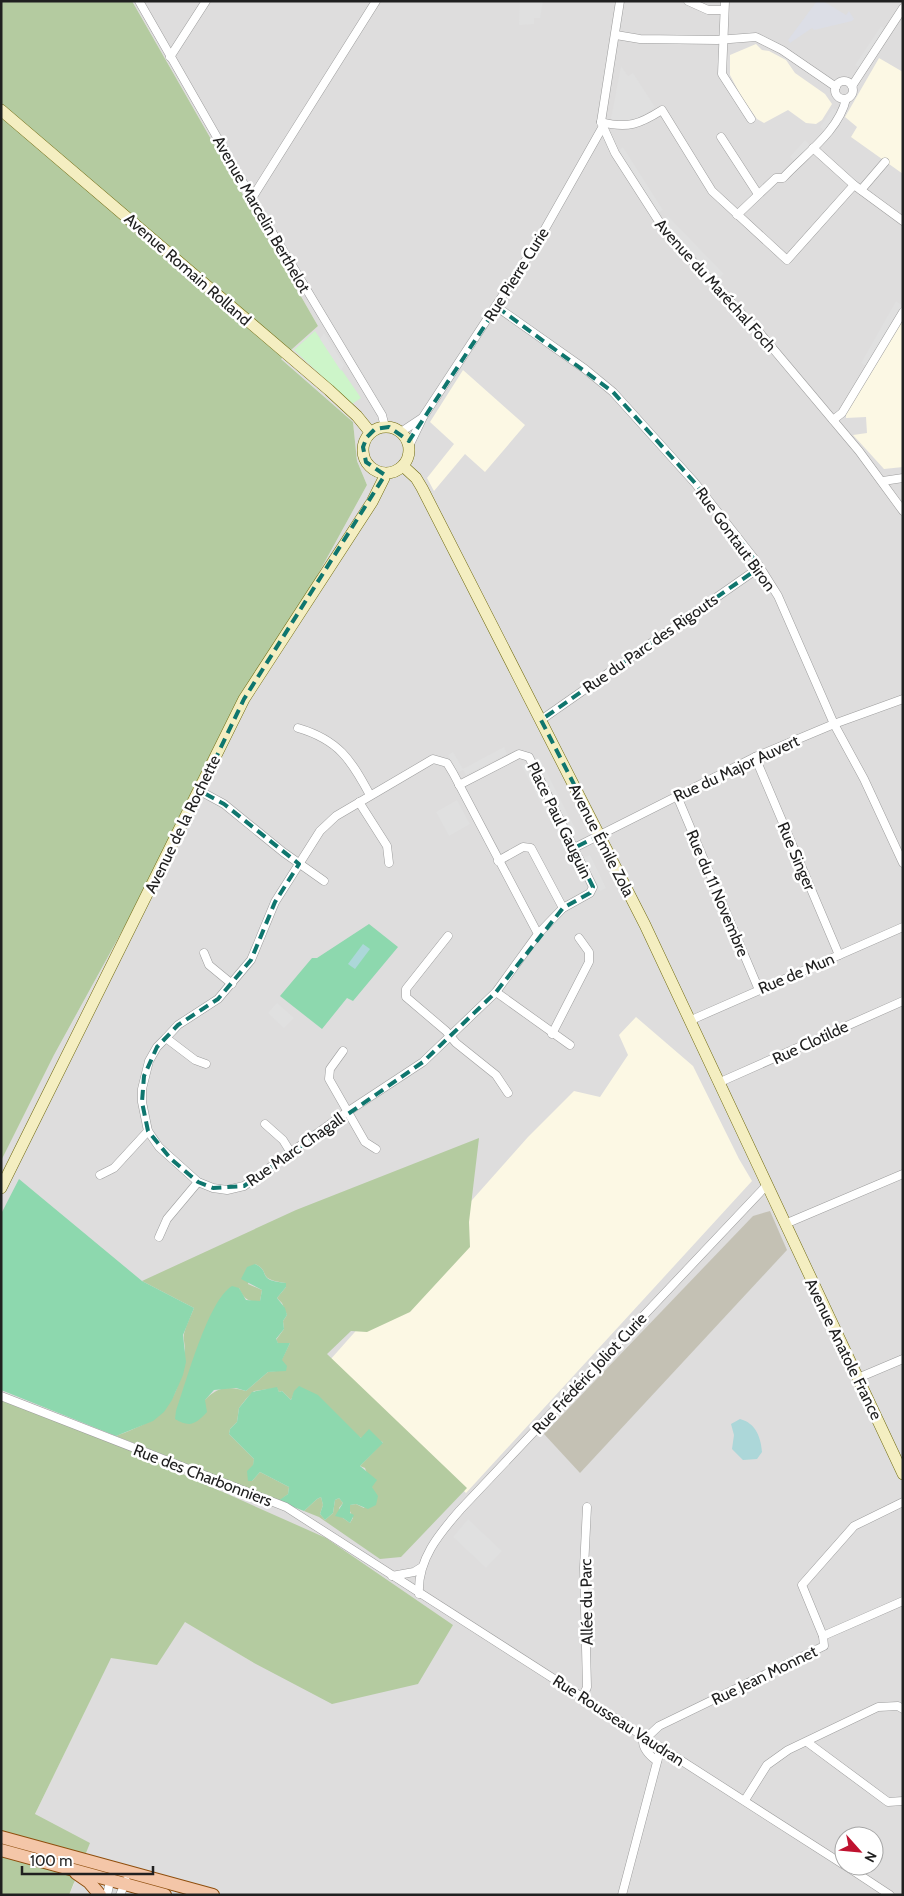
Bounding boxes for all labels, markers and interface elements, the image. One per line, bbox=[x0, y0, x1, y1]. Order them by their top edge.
street label: Avenue Marcelin Berthelot bbox=[209, 133, 315, 296]
street label: Avenue Romain Rolland bbox=[121, 209, 255, 329]
street label: Avenue du Maréchal Foch bbox=[651, 215, 780, 356]
street label: Rue Pierre Curie bbox=[480, 224, 553, 325]
street label: Rue Gontaut Biron bbox=[692, 484, 780, 595]
street label: Rue du Parc des Rigouts bbox=[579, 589, 722, 697]
street label: Rue du Major Auvert bbox=[670, 731, 803, 806]
street label: Avenue de la Rochette bbox=[141, 752, 224, 896]
street label: Place Paul Gauguin bbox=[523, 759, 596, 882]
street label: Avenue Émile Zola bbox=[565, 780, 638, 900]
street label: Rue Singer bbox=[774, 819, 820, 894]
street label: Rue du 11 Novembre bbox=[682, 827, 753, 960]
street label: Rue de Mun bbox=[755, 949, 837, 998]
street label: Rue Clotilde bbox=[769, 1017, 851, 1068]
street label: Rue Marc Chagall bbox=[243, 1108, 348, 1190]
street label: Avenue Anatole France bbox=[801, 1275, 886, 1423]
street label: Rue Frédéric Joliot Curie bbox=[528, 1309, 650, 1438]
street label: Rue des Charbonniers bbox=[131, 1440, 275, 1511]
street label: Allée du Parc bbox=[576, 1558, 597, 1646]
street label: Rue Jean Monnet bbox=[708, 1641, 821, 1709]
street label: Rue Rousseau Vaudran bbox=[549, 1671, 688, 1770]
north arrow bbox=[834, 1826, 884, 1876]
scale bar bbox=[22, 1844, 154, 1876]
text: N bbox=[860, 1848, 881, 1865]
text: 100 m bbox=[30, 1852, 72, 1870]

